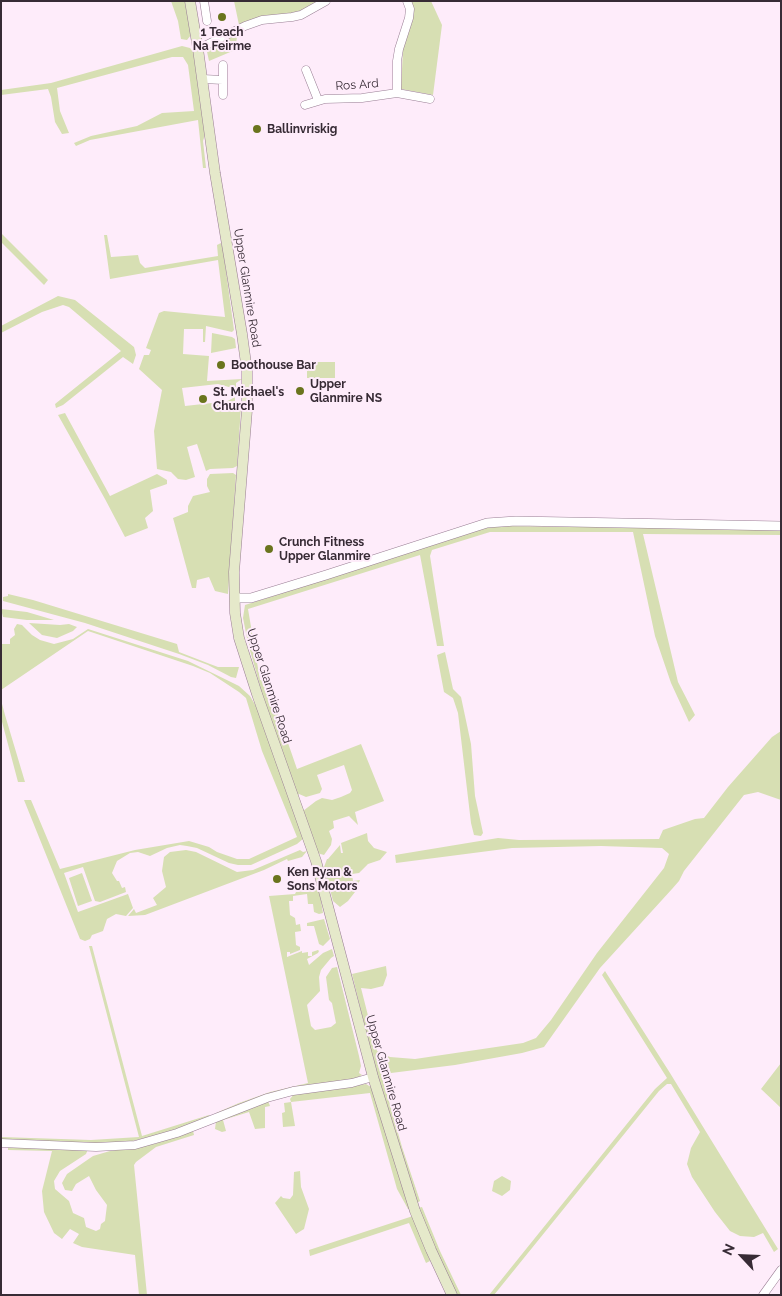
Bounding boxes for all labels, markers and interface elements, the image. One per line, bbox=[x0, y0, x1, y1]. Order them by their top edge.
marker: 1 Teach Na Feirme bbox=[216, 11, 228, 23]
place label: 1 Teach Na Feirme bbox=[193, 25, 251, 53]
street label: Ros Ard bbox=[335, 76, 379, 94]
place label: Ballinvriskig bbox=[267, 122, 337, 136]
marker: Ballinvriskig bbox=[251, 123, 263, 135]
street label: Upper Glanmire Road bbox=[230, 228, 264, 348]
place label: Boothouse Bar bbox=[231, 358, 316, 372]
marker: Boothouse Bar bbox=[215, 359, 227, 371]
place label: Upper Glanmire NS bbox=[310, 377, 382, 405]
place label: St. Michael's Church bbox=[213, 385, 284, 413]
marker: Upper Glanmire NS bbox=[294, 385, 306, 397]
marker: St. Michael's Church bbox=[197, 393, 209, 405]
place label: Crunch Fitness Upper Glanmire bbox=[279, 535, 370, 563]
marker: Crunch Fitness Upper Glanmire bbox=[263, 543, 275, 555]
street label: Upper Glanmire Road bbox=[244, 627, 294, 745]
place label: Ken Ryan & Sons Motors bbox=[287, 865, 358, 893]
marker: Ken Ryan & Sons Motors bbox=[271, 873, 283, 885]
street label: Upper Glanmire Road bbox=[363, 1013, 409, 1133]
north arrow bbox=[717, 1231, 767, 1281]
text: N bbox=[719, 1241, 738, 1258]

